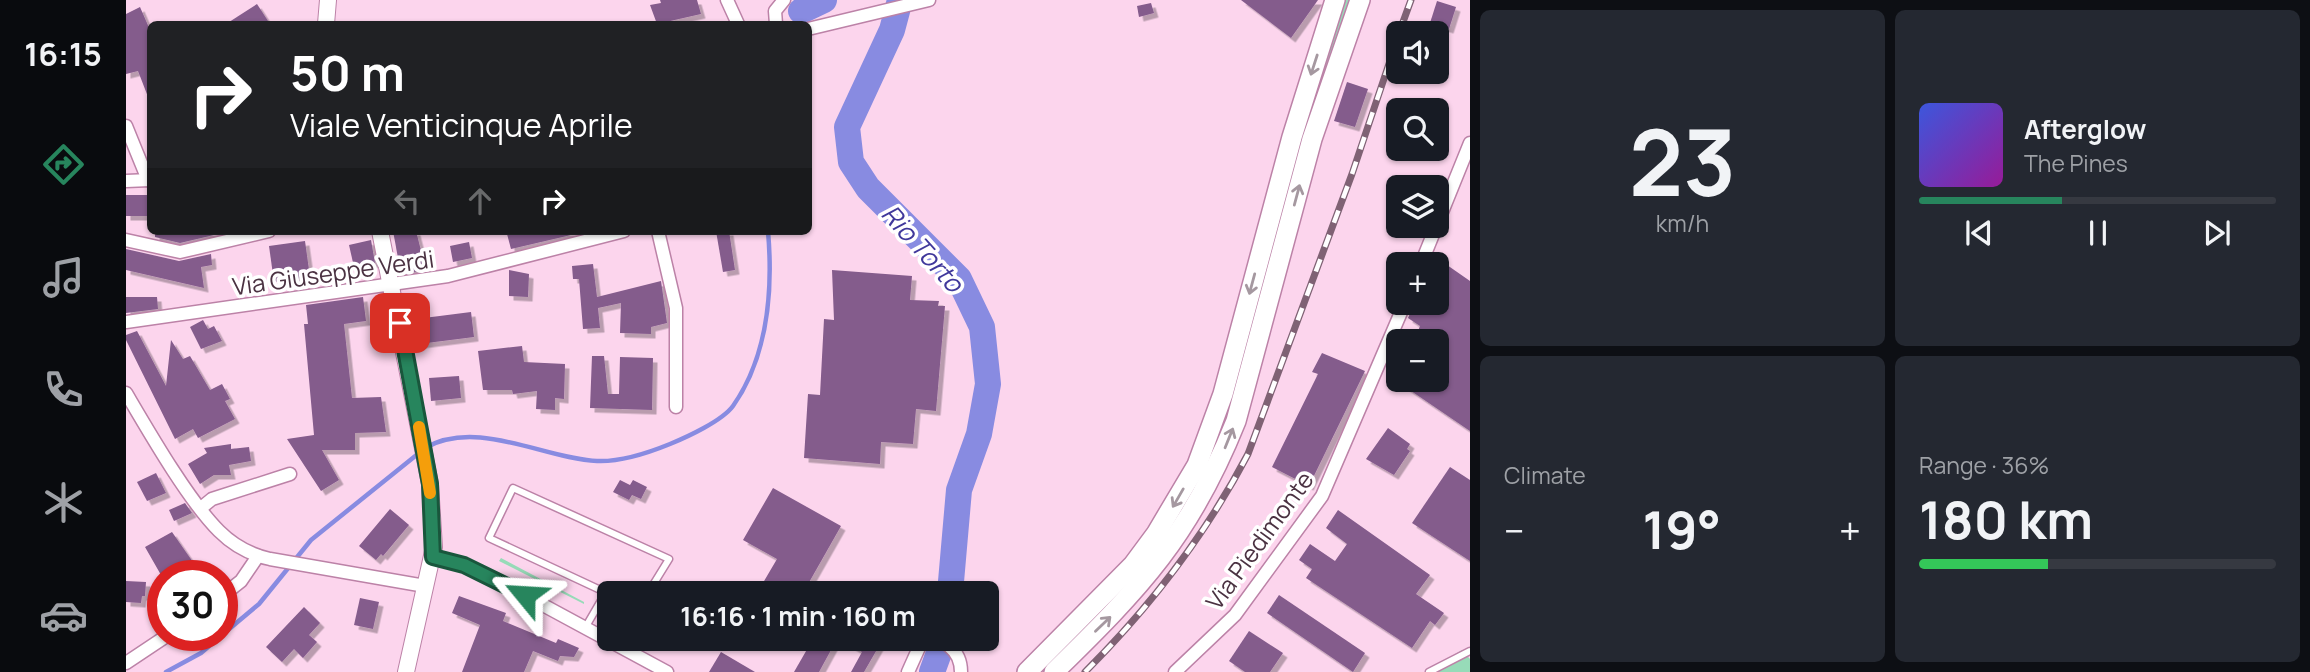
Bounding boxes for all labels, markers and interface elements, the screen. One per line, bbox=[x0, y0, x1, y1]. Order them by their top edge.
map controls bbox=[1386, 21, 1449, 392]
button: sound bbox=[1386, 21, 1449, 84]
text: 16:15 bbox=[24, 32, 102, 76]
text: 50 m bbox=[290, 39, 405, 106]
icon: right bbox=[175, 49, 266, 140]
one-way arrow bbox=[1307, 54, 1320, 76]
button: search bbox=[1386, 98, 1449, 161]
text: 23 bbox=[1629, 99, 1736, 223]
text: Viale Venticinque Aprile bbox=[290, 103, 633, 147]
text: Afterglow bbox=[2024, 111, 2146, 147]
icon: directions bbox=[39, 140, 88, 189]
text: The Pines bbox=[2024, 147, 2128, 179]
button: layers bbox=[1386, 175, 1449, 238]
icon: left bbox=[388, 182, 426, 220]
icon: ahead bbox=[461, 182, 499, 220]
icon: right bbox=[534, 182, 572, 220]
one-way arrow bbox=[1291, 184, 1304, 207]
water label: Rio Torto bbox=[874, 196, 973, 301]
text: km/h bbox=[1656, 207, 1709, 239]
icon: previous bbox=[1960, 214, 1998, 252]
icon: pause bbox=[2079, 214, 2117, 252]
icon: next bbox=[2198, 214, 2236, 252]
street label: Via Giuseppe Verdi bbox=[230, 242, 436, 302]
button: + bbox=[1386, 252, 1449, 315]
icon: music bbox=[39, 253, 88, 302]
one-way arrow bbox=[1245, 272, 1258, 295]
pin bbox=[370, 293, 430, 353]
icon: arrive bbox=[381, 304, 419, 342]
button: − bbox=[1386, 329, 1449, 392]
icon: phone bbox=[39, 365, 88, 414]
one-way arrow bbox=[1224, 427, 1237, 449]
text: Range · 36% bbox=[1919, 449, 2049, 481]
text: Climate bbox=[1504, 459, 1586, 491]
street label: Via Piedimonte bbox=[1198, 464, 1320, 616]
icon: climate bbox=[39, 478, 88, 527]
text: 180 km bbox=[1919, 484, 2093, 555]
one-way arrow bbox=[1171, 487, 1184, 508]
text: 19° bbox=[1643, 494, 1721, 565]
text: − bbox=[1504, 504, 1525, 556]
text: + bbox=[1839, 504, 1861, 556]
position arrow bbox=[488, 558, 562, 632]
speed limit sign: 30 bbox=[147, 560, 238, 651]
icon: car bbox=[39, 591, 88, 640]
text: 16:16 · 1 min · 160 m bbox=[680, 598, 916, 634]
one-way arrow bbox=[1094, 616, 1111, 633]

